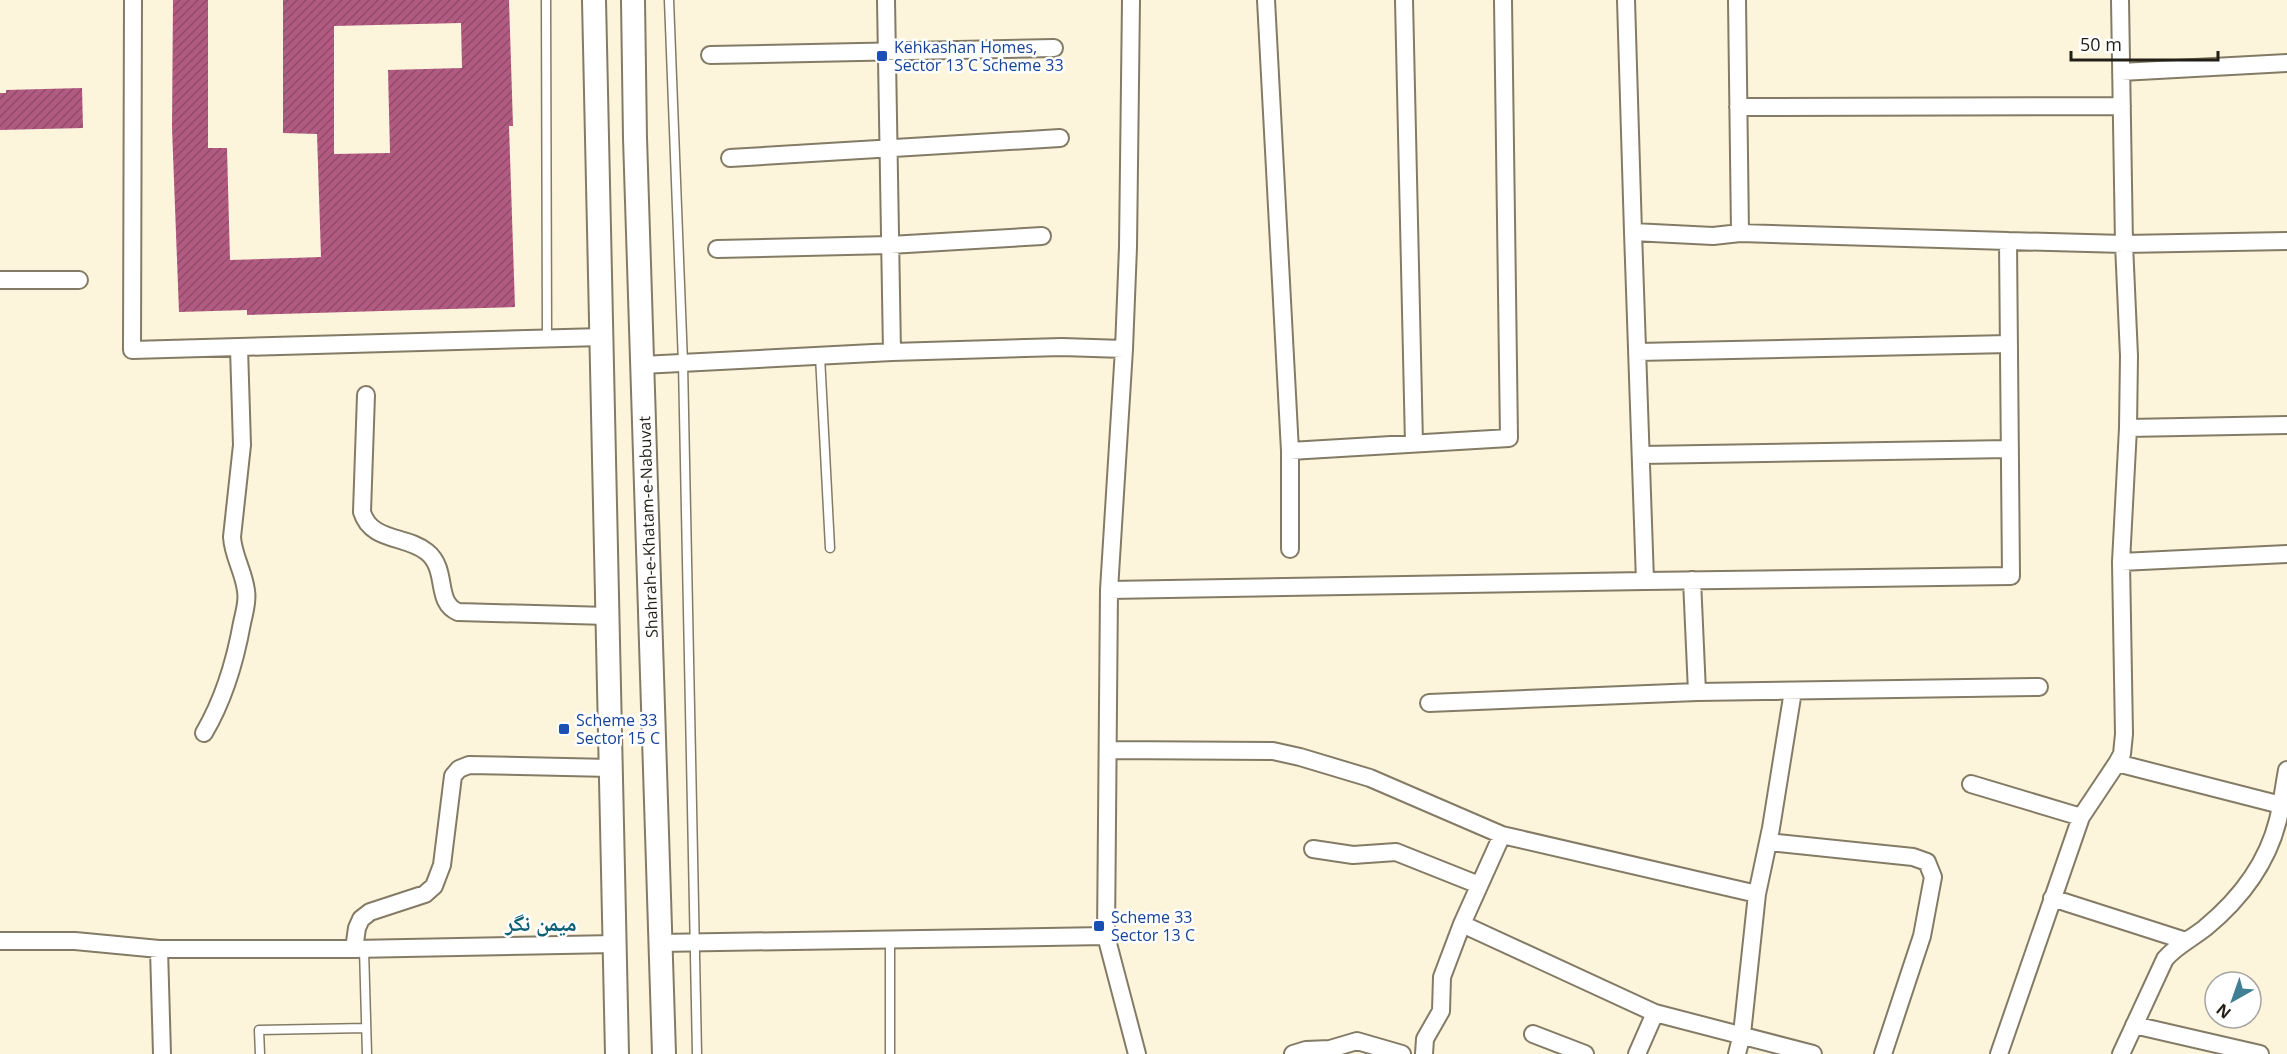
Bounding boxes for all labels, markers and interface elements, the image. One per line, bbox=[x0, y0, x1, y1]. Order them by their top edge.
scale bar bbox=[2071, 24, 2218, 62]
text: 50 m bbox=[2080, 32, 2122, 56]
place label: Kehkashan Homes, Sector 13 C Scheme 33 bbox=[894, 36, 1064, 76]
marker: Kehkashan Homes, Sector 13 C Scheme 33 bbox=[875, 49, 889, 63]
street label: Shahrah-e-Khatam-e-Nabuvat bbox=[633, 415, 663, 638]
place label: Scheme 33 Sector 15 C bbox=[576, 709, 660, 749]
marker: Scheme 33 Sector 15 C bbox=[557, 722, 571, 736]
place label: Scheme 33 Sector 13 C bbox=[1111, 906, 1195, 946]
district label: میمن نگر bbox=[504, 907, 577, 937]
marker: Scheme 33 Sector 13 C bbox=[1092, 919, 1106, 933]
north arrow bbox=[2203, 970, 2263, 1030]
text: N bbox=[2211, 999, 2235, 1024]

